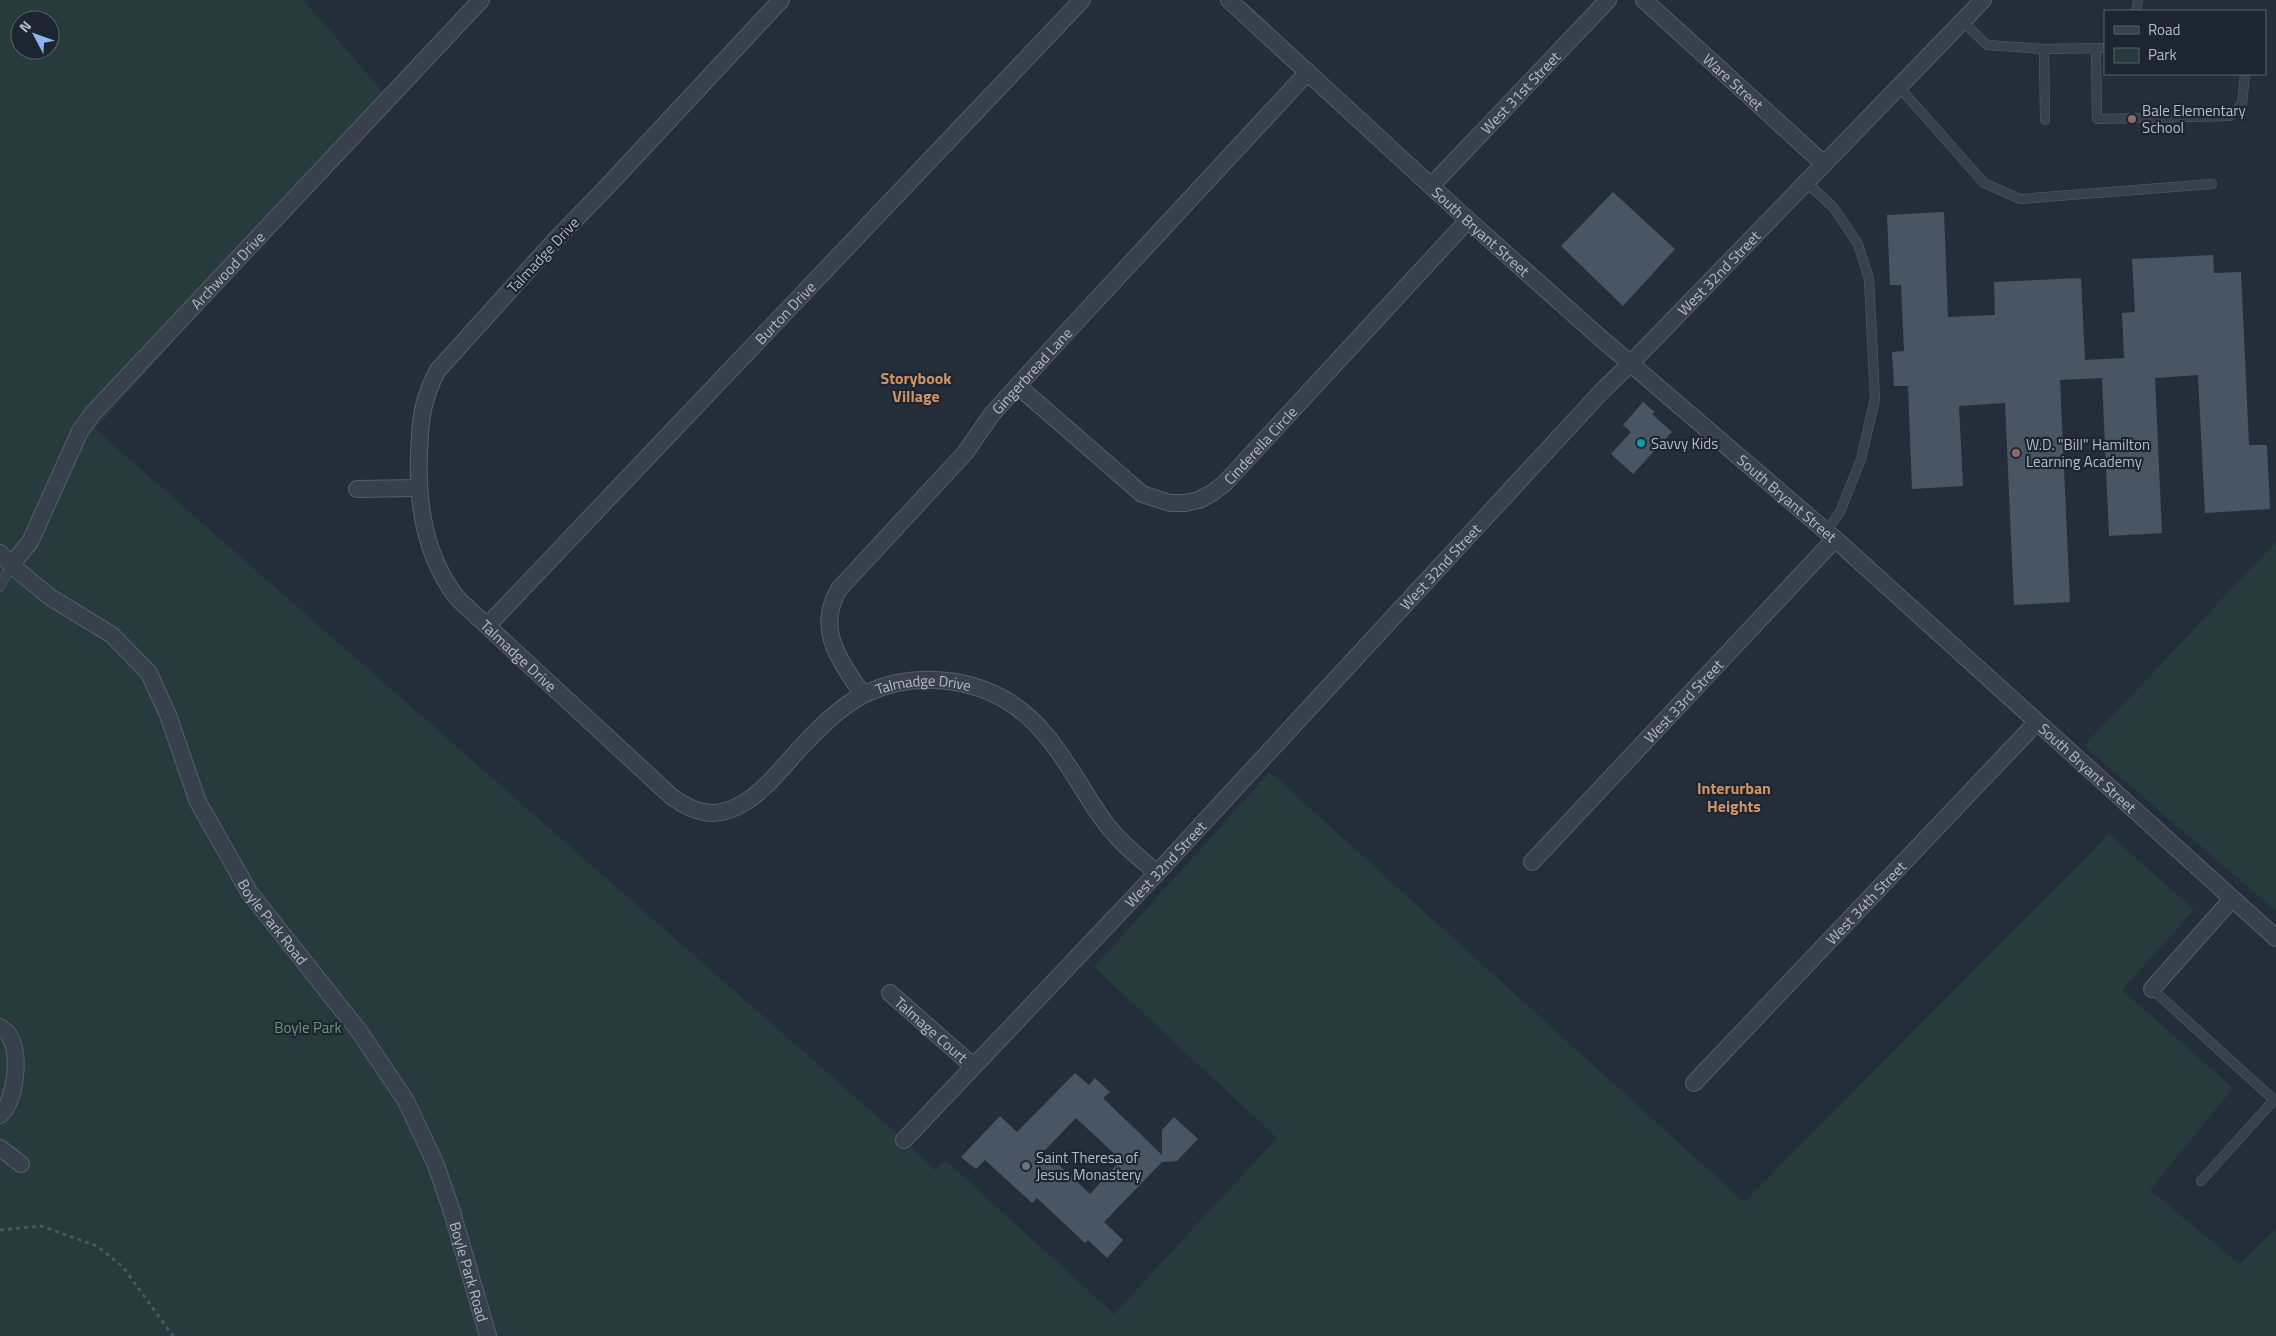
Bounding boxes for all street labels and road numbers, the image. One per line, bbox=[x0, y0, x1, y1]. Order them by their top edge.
street label: West 31st Street bbox=[1475, 45, 1566, 139]
street label: Ware Street bbox=[1698, 48, 1770, 116]
street label: South Bryant Street bbox=[1427, 181, 1536, 282]
street label: Talmadge Drive bbox=[502, 212, 584, 298]
street label: West 32nd Street bbox=[1672, 224, 1766, 320]
street label: Archwood Drive bbox=[185, 226, 270, 314]
street label: Burton Drive bbox=[749, 276, 821, 349]
street label: Gingerbread Lane bbox=[986, 322, 1077, 419]
street label: Cinderella Circle bbox=[1218, 401, 1302, 489]
street label: South Bryant Street bbox=[1732, 448, 1843, 548]
street label: West 32nd Street bbox=[1394, 517, 1487, 615]
street label: Talmadge Drive bbox=[475, 614, 562, 697]
street label: West 33rd Street bbox=[1638, 653, 1729, 748]
street label: Talmadge Drive bbox=[872, 668, 974, 700]
street label: South Bryant Street bbox=[2034, 717, 2142, 819]
street label: West 32nd Street bbox=[1119, 815, 1212, 912]
street label: West 34th Street bbox=[1820, 855, 1912, 950]
street label: Boyle Park Road bbox=[232, 874, 314, 969]
street label: Talmage Court bbox=[890, 991, 973, 1068]
street label: Boyle Park Road bbox=[444, 1219, 495, 1324]

